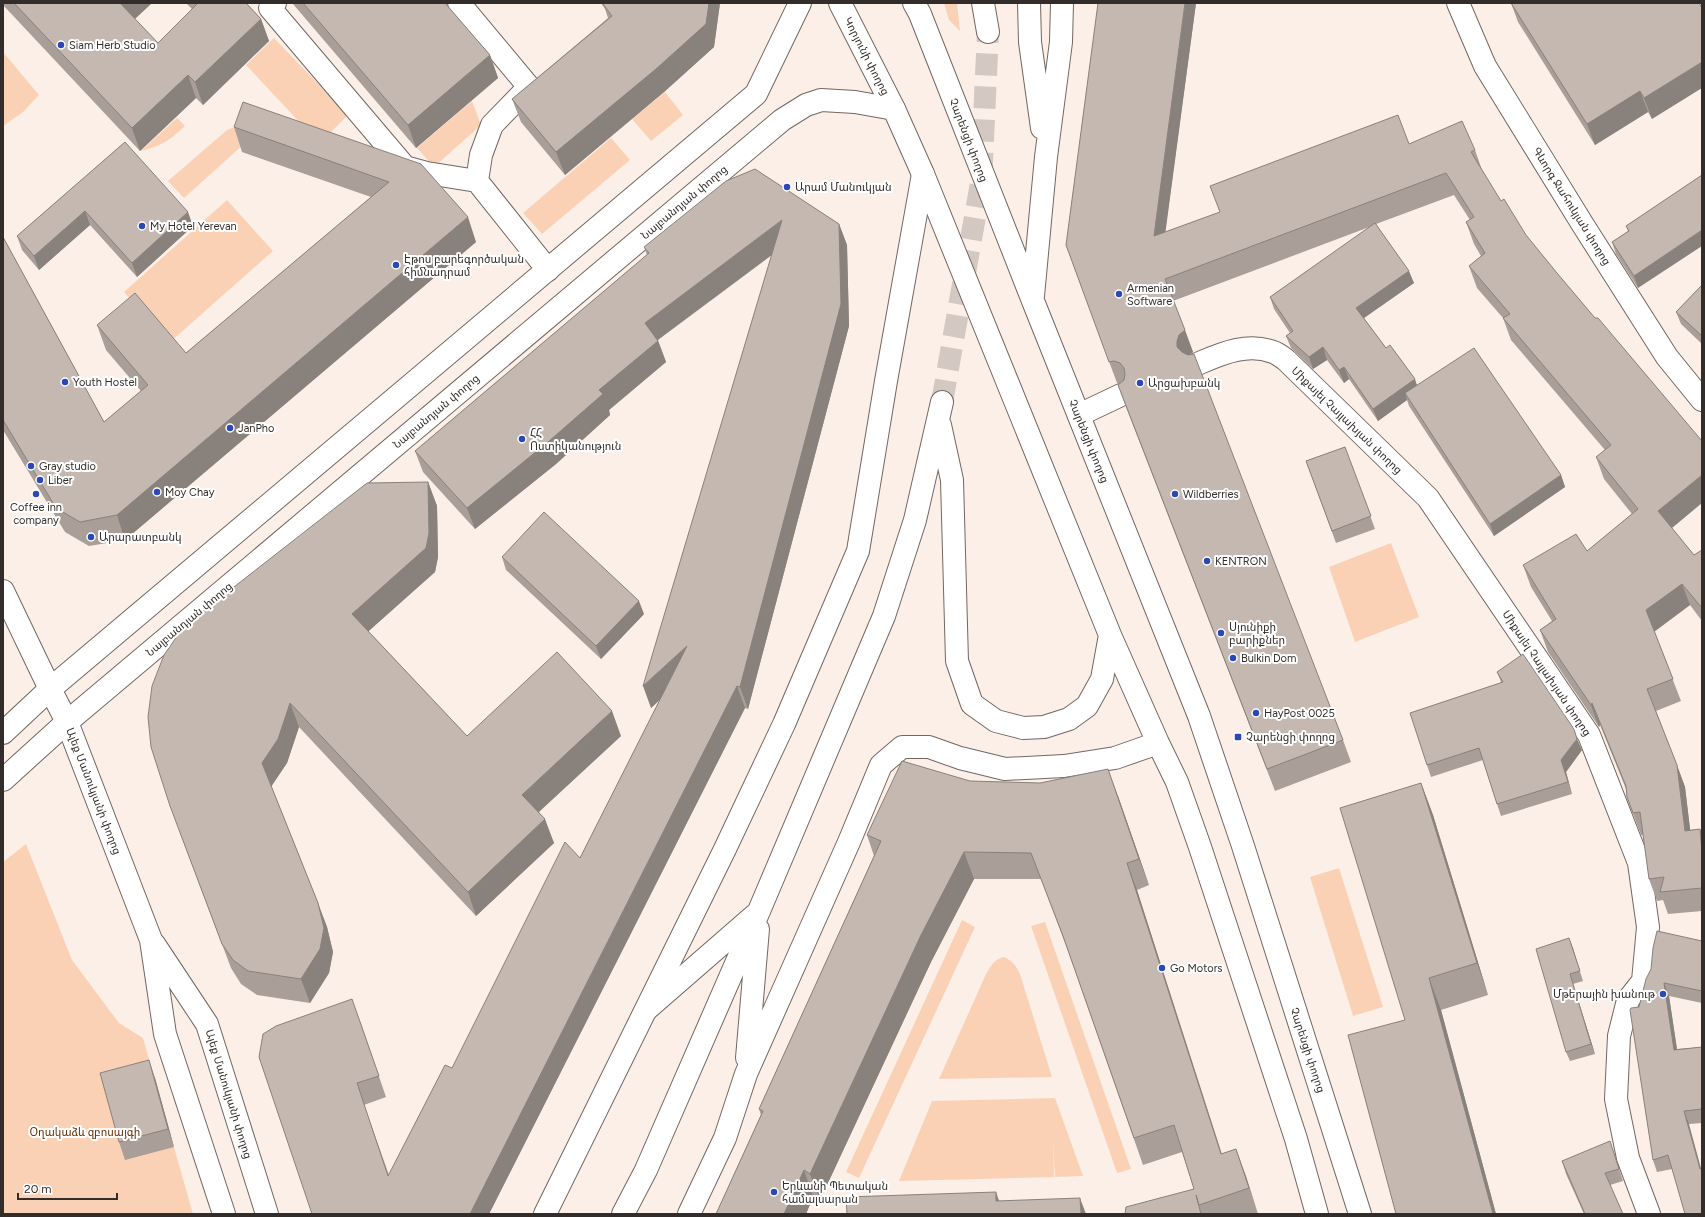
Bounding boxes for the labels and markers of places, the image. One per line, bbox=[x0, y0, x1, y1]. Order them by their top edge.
place label: Siam Herb Studio bbox=[69, 39, 156, 52]
marker: Siam Herb Studio bbox=[56, 40, 66, 50]
place label: Արամ Մանուկյան bbox=[795, 181, 892, 194]
marker: Արամ Մանուկյան bbox=[782, 182, 792, 192]
place label: My Hotel Yerevan bbox=[150, 220, 237, 233]
marker: My Hotel Yerevan bbox=[137, 221, 147, 231]
place label: Էթոս բարեգործական հիմնադրամ bbox=[404, 253, 524, 279]
marker: Էթոս բարեգործական հիմնադրամ bbox=[391, 260, 401, 270]
place label: Armenian Software bbox=[1127, 282, 1174, 308]
marker: Armenian Software bbox=[1114, 289, 1124, 299]
place label: Youth Hostel bbox=[73, 376, 137, 389]
marker: Youth Hostel bbox=[60, 377, 70, 387]
place label: Արցախբանկ bbox=[1148, 377, 1220, 390]
marker: Արցախբանկ bbox=[1135, 378, 1145, 388]
place label: JanPho bbox=[238, 422, 274, 435]
marker: JanPho bbox=[225, 423, 235, 433]
place label: ՀՀ Ոստիկանություն bbox=[530, 427, 621, 453]
marker: ՀՀ Ոստիկանություն bbox=[517, 434, 527, 444]
place label: Gray studio bbox=[39, 460, 96, 473]
marker: Gray studio bbox=[26, 461, 36, 471]
place label: Liber bbox=[48, 474, 73, 487]
marker: Liber bbox=[35, 475, 45, 485]
place label: Moy Chay bbox=[165, 486, 215, 499]
marker: Moy Chay bbox=[152, 487, 162, 497]
place label: Wildberries bbox=[1183, 488, 1239, 501]
marker: Coffee inn company bbox=[31, 489, 41, 499]
marker: Wildberries bbox=[1170, 489, 1180, 499]
place label: Coffee inn company bbox=[10, 501, 62, 527]
place label: Արարատբանկ bbox=[99, 531, 182, 544]
marker: Արարատբանկ bbox=[86, 532, 96, 542]
place label: KENTRON bbox=[1215, 555, 1267, 568]
marker: KENTRON bbox=[1202, 556, 1212, 566]
place label: Սյունիքի բարիքներ bbox=[1229, 621, 1285, 647]
marker: Սյունիքի բարիքներ bbox=[1216, 628, 1226, 638]
place label: Bulkin Dom bbox=[1241, 652, 1296, 665]
marker: Bulkin Dom bbox=[1228, 653, 1238, 663]
place label: HayPost 0025 bbox=[1264, 707, 1335, 720]
marker: HayPost 0025 bbox=[1251, 708, 1261, 718]
place label: Չարենցի փողոց bbox=[1246, 731, 1335, 744]
marker: Չարենցի փողոց bbox=[1233, 732, 1243, 742]
place label: Go Motors bbox=[1170, 962, 1223, 975]
marker: Go Motors bbox=[1157, 963, 1167, 973]
place label: Մթերային խանութ bbox=[1553, 988, 1656, 1001]
marker: Մթերային խանութ bbox=[1658, 989, 1668, 999]
place label: Երևանի Պետական համալսարան bbox=[782, 1180, 888, 1206]
marker: Երևանի Պետական համալսարան bbox=[769, 1187, 779, 1197]

